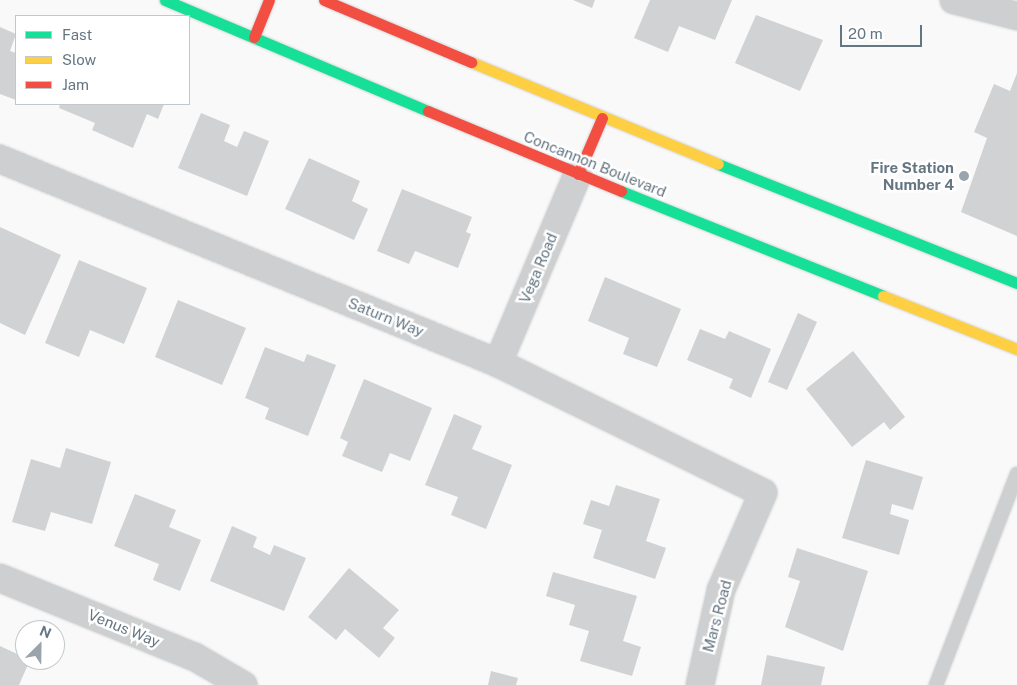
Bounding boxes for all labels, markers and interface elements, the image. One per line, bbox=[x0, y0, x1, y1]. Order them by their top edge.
legend bbox=[15, 15, 190, 105]
scale bar bbox=[842, 15, 924, 47]
text: 20 m bbox=[848, 25, 883, 42]
text: Fast bbox=[62, 26, 92, 43]
text: Slow bbox=[62, 51, 96, 68]
text: Jam bbox=[62, 76, 89, 93]
street label: Concannon Boulevard bbox=[521, 127, 669, 201]
place label: Fire Station Number 4 bbox=[870, 158, 954, 193]
marker: Fire Station Number 4 bbox=[958, 170, 970, 182]
street label: Vega Road bbox=[515, 230, 561, 306]
street label: Saturn Way bbox=[345, 294, 427, 340]
street label: Mars Road bbox=[699, 578, 735, 654]
street label: Venus Way bbox=[85, 605, 163, 651]
north arrow bbox=[15, 620, 65, 670]
text: N bbox=[37, 623, 54, 642]

